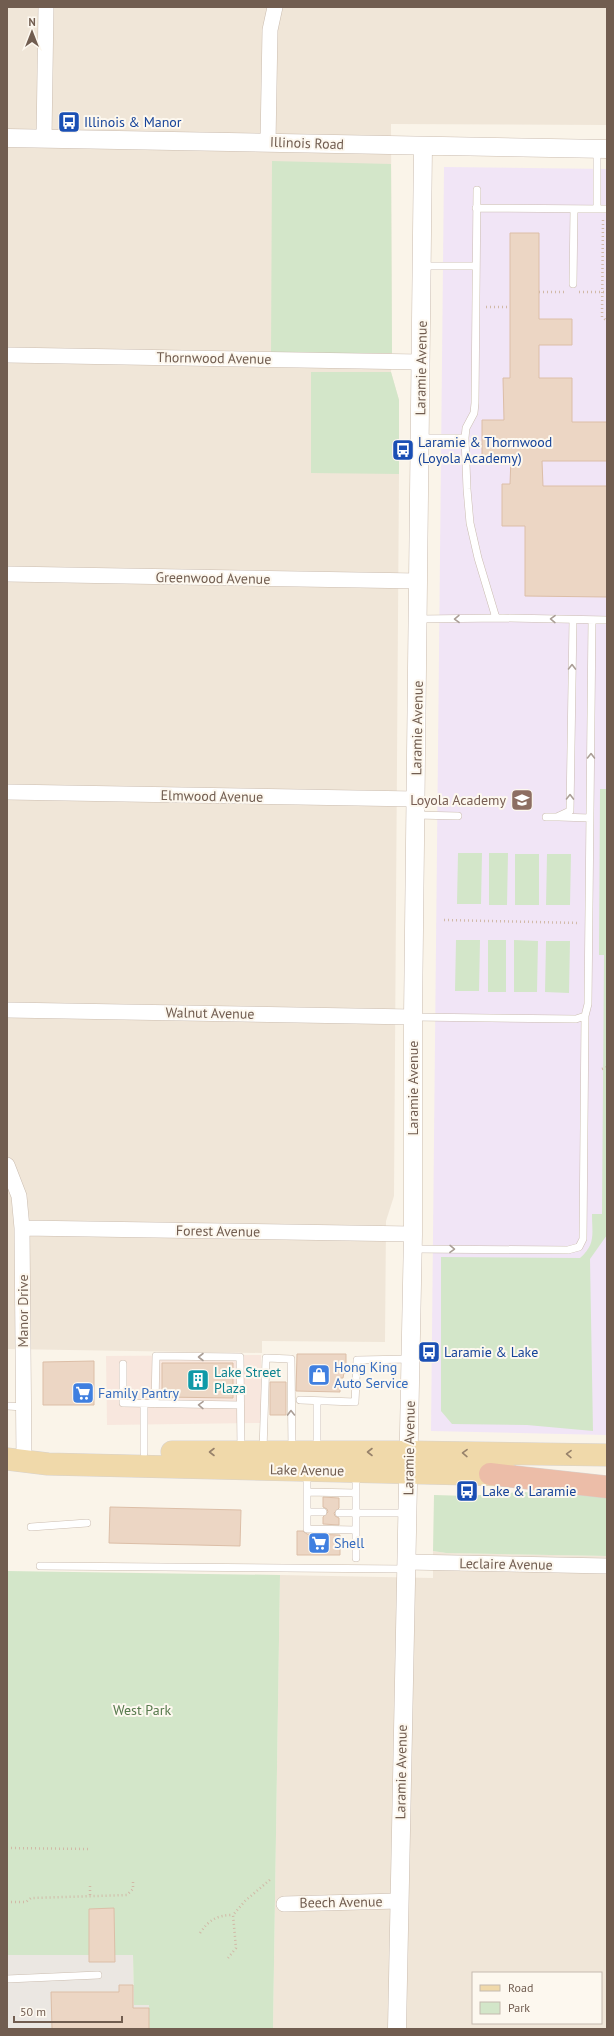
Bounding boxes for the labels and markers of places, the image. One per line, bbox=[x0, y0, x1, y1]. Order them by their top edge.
bus stop icon: Illinois & Manor bbox=[56, 109, 82, 135]
place label: Illinois & Manor bbox=[84, 113, 182, 131]
place label: Laramie & Thornwood (Loyola Academy) bbox=[418, 433, 552, 467]
bus stop icon: Laramie & Thornwood (Loyola Academy) bbox=[390, 437, 416, 463]
school or university icon: Loyola Academy bbox=[509, 787, 535, 813]
place label: Loyola Academy bbox=[410, 791, 506, 809]
bus stop icon: Laramie & Lake bbox=[416, 1339, 442, 1365]
place label: Laramie & Lake bbox=[444, 1343, 538, 1361]
place label: Hong King Auto Service bbox=[334, 1358, 408, 1392]
shop icon: Hong King Auto Service bbox=[306, 1362, 332, 1388]
place label: Lake Street Plaza bbox=[214, 1363, 281, 1397]
building icon: Lake Street Plaza bbox=[185, 1367, 211, 1393]
supermarket icon: Family Pantry bbox=[70, 1380, 96, 1406]
place label: Family Pantry bbox=[98, 1384, 180, 1402]
bus stop icon: Lake & Laramie bbox=[454, 1478, 480, 1504]
place label: Lake & Laramie bbox=[482, 1482, 576, 1500]
supermarket icon: Shell bbox=[306, 1530, 332, 1556]
place label: Shell bbox=[334, 1534, 364, 1552]

